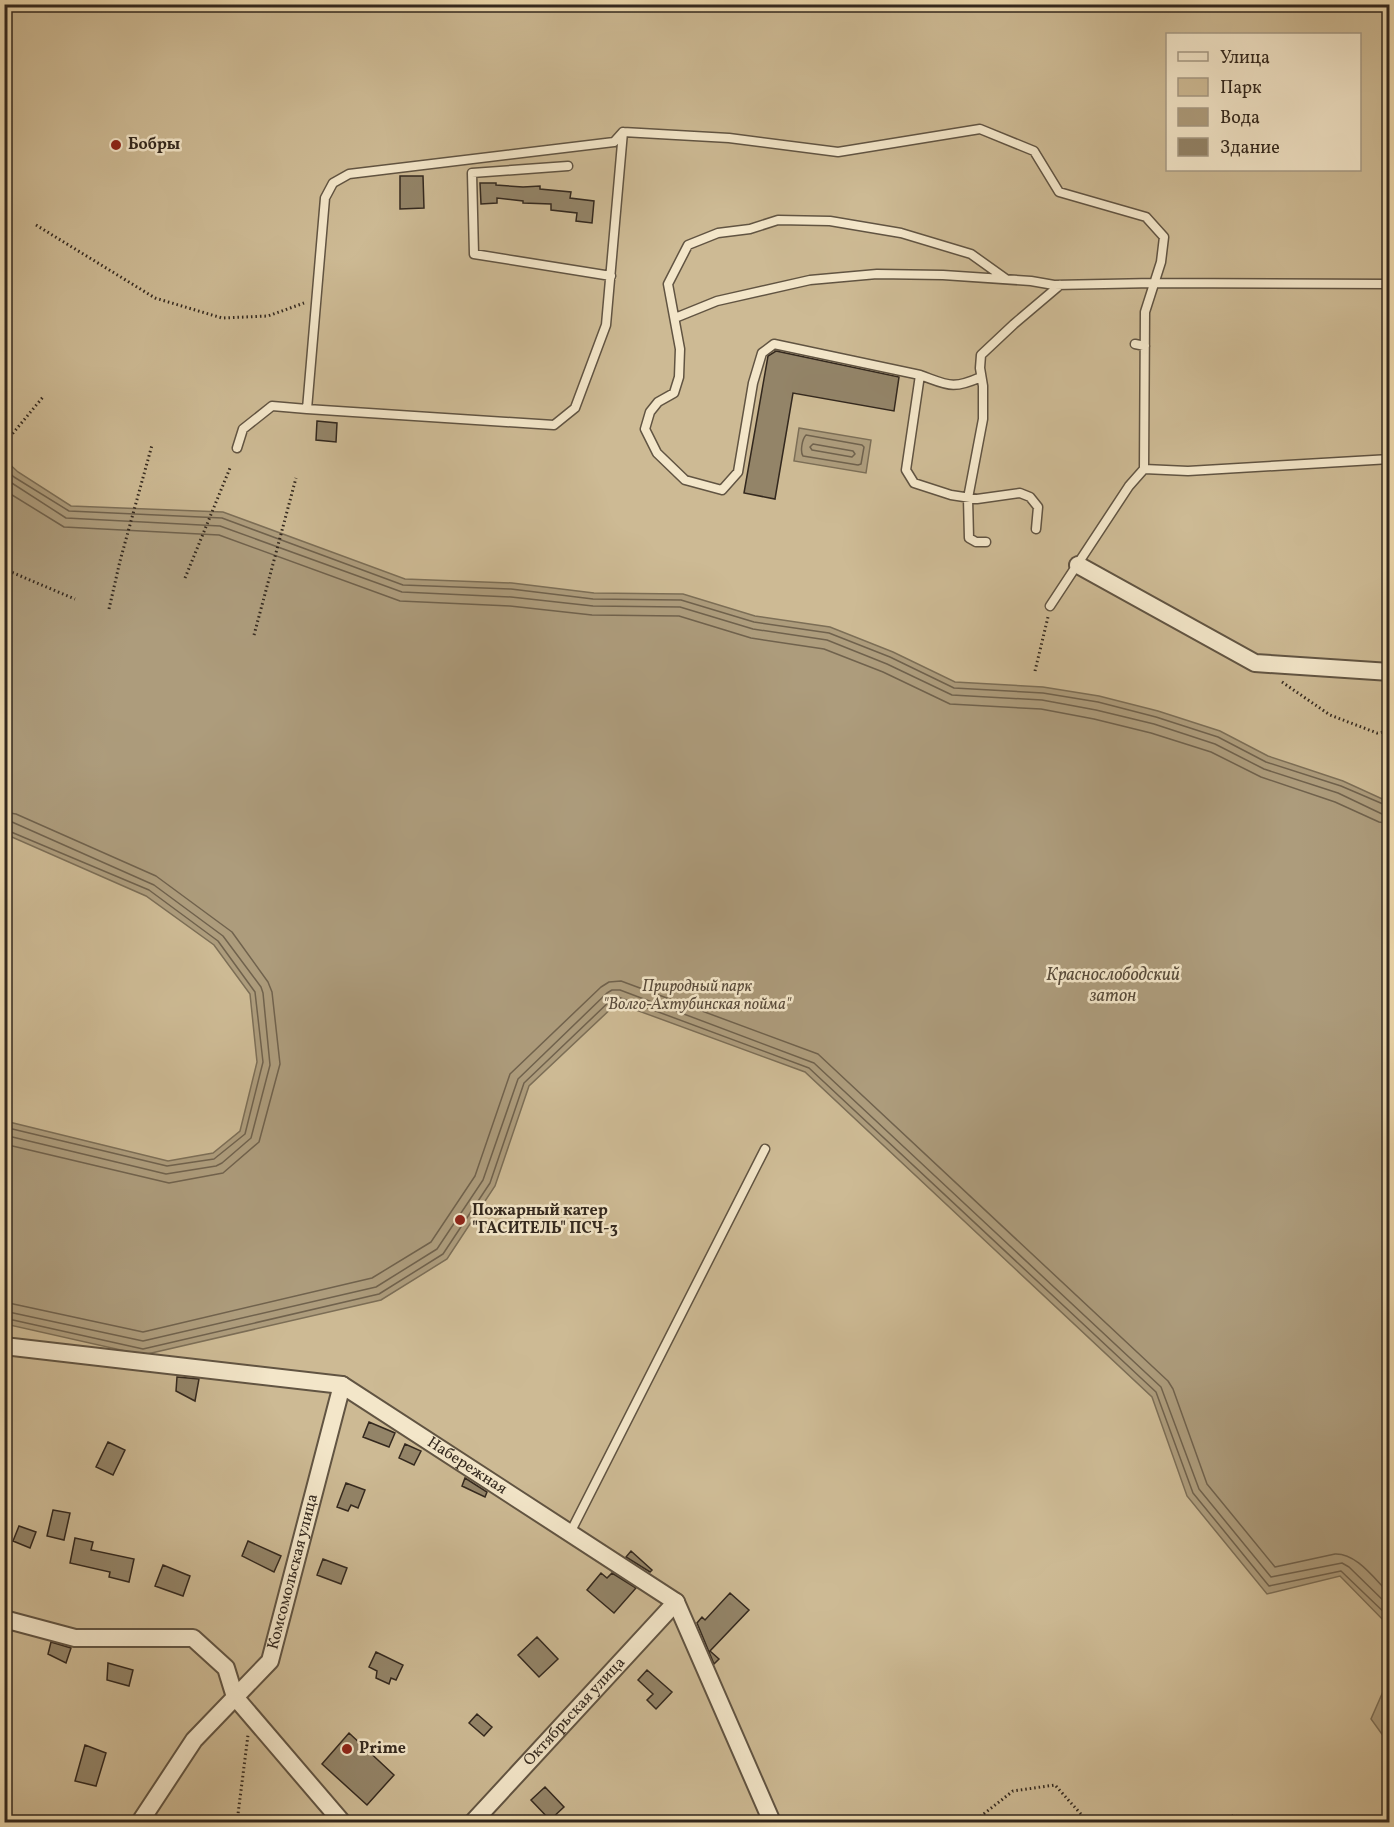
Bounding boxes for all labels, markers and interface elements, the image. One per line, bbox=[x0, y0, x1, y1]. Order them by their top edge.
legend bbox=[1166, 33, 1361, 171]
text: Улица bbox=[1220, 46, 1270, 71]
text: Парк bbox=[1220, 76, 1262, 101]
text: Вода bbox=[1220, 106, 1260, 131]
place label: Бобры bbox=[128, 134, 180, 156]
text: Здание bbox=[1220, 136, 1280, 161]
marker: Бобры bbox=[109, 138, 123, 152]
water label: Краснослободский затон bbox=[1046, 963, 1180, 1009]
park label: Природный парк "Волго-Ахтубинская пойма" bbox=[603, 976, 792, 1016]
place label: Пожарный катер "ГАСИТЕЛЬ" ПСЧ-3 bbox=[472, 1200, 618, 1240]
marker: Пожарный катер "ГАСИТЕЛЬ" ПСЧ-3 bbox=[453, 1213, 467, 1227]
street label: Набережная bbox=[422, 1432, 511, 1500]
street label: Комсомольская улица bbox=[262, 1491, 324, 1652]
street label: Октябрьская улица bbox=[519, 1652, 631, 1771]
place label: Prime bbox=[359, 1738, 406, 1760]
marker: Prime bbox=[340, 1742, 354, 1756]

